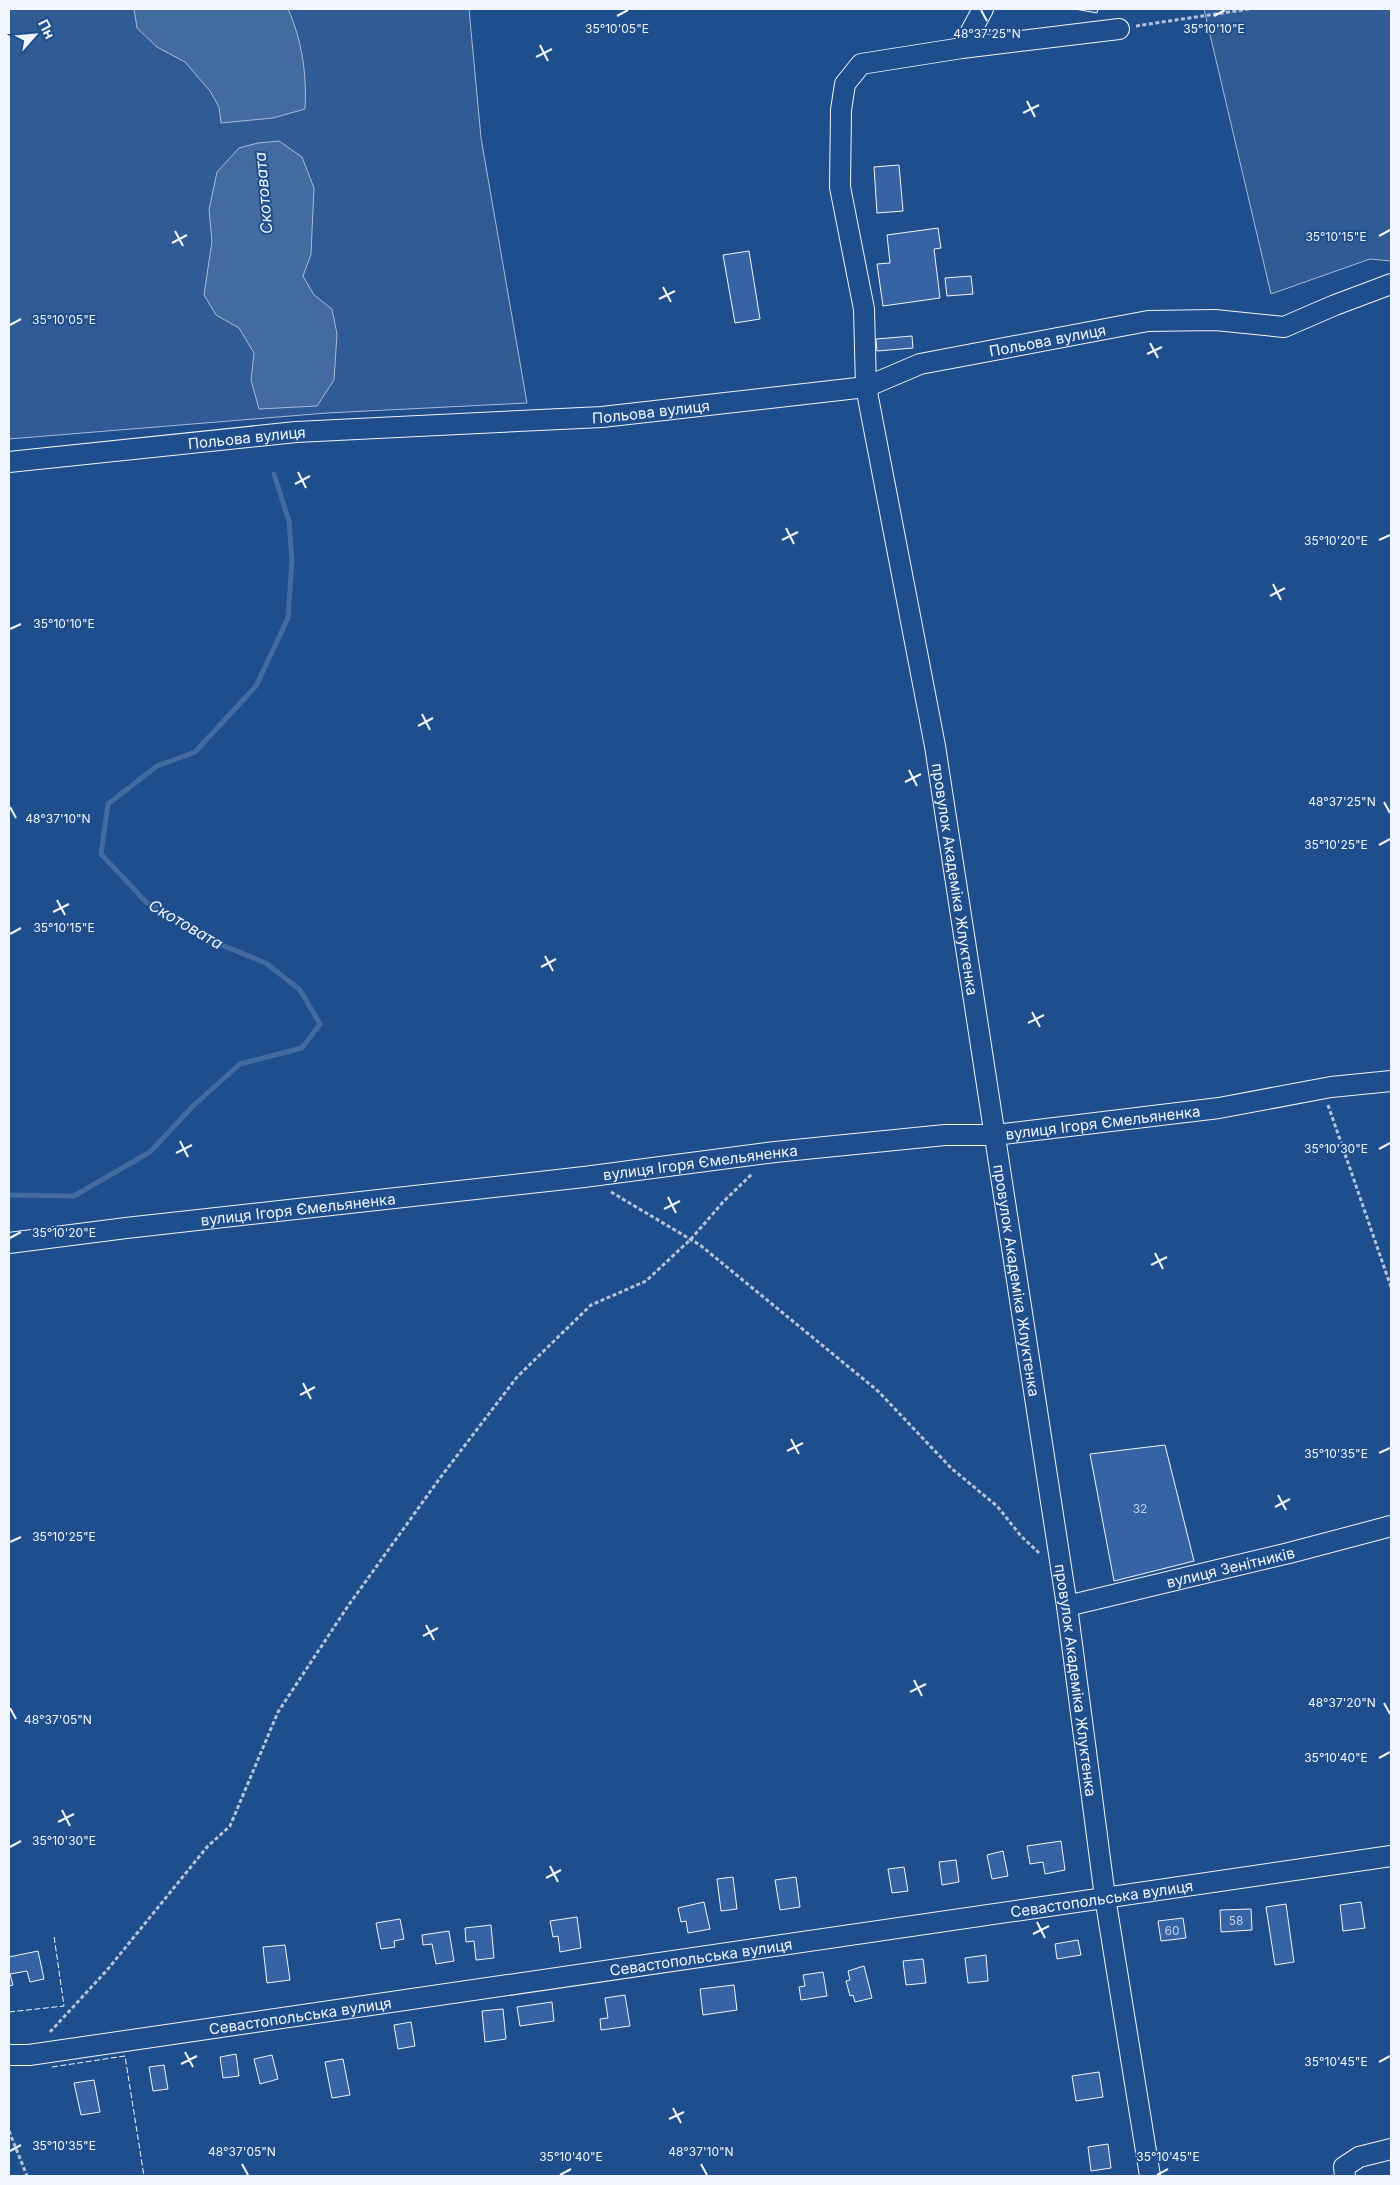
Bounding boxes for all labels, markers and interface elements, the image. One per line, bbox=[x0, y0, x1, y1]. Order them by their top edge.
north arrow bbox=[10, 10, 60, 60]
text: Пн bbox=[35, 16, 59, 41]
text: 35°10'05"E bbox=[585, 21, 649, 36]
text: 35°10'10"E bbox=[1183, 21, 1245, 36]
text: 48°37'25"N bbox=[953, 26, 1021, 41]
water label: Скотовата bbox=[249, 151, 277, 235]
text: 35°10'15"E bbox=[1305, 229, 1367, 244]
text: 35°10'05"E bbox=[32, 312, 96, 327]
street label: Польова вулиця bbox=[988, 320, 1107, 360]
street label: Польова вулиця bbox=[591, 395, 711, 427]
street label: Польова вулиця bbox=[187, 422, 306, 453]
text: 35°10'20"E bbox=[1304, 533, 1368, 548]
text: 35°10'10"E bbox=[33, 616, 95, 631]
street label: провулок Академіка Жлуктенка bbox=[928, 762, 983, 997]
text: 48°37'25"N bbox=[1308, 794, 1376, 809]
text: 48°37'10"N bbox=[25, 811, 91, 826]
text: 35°10'25"E bbox=[1304, 837, 1368, 852]
water label: Скотовата bbox=[145, 895, 227, 953]
text: 35°10'15"E bbox=[33, 920, 95, 935]
street label: вулиця Ігоря Ємельяненка bbox=[1004, 1101, 1201, 1143]
street label: вулиця Ігоря Ємельяненка bbox=[602, 1140, 798, 1184]
text: 35°10'30"E bbox=[1304, 1141, 1368, 1156]
street label: провулок Академіка Жлуктенка bbox=[990, 1163, 1044, 1398]
street label: вулиця Ігоря Ємельяненка bbox=[200, 1189, 396, 1229]
text: 35°10'20"E bbox=[32, 1225, 96, 1240]
text: 35°10'35"E bbox=[1304, 1446, 1368, 1461]
house number: 32 bbox=[1133, 1501, 1147, 1516]
text: 35°10'25"E bbox=[32, 1529, 96, 1544]
street label: вулиця Зенітників bbox=[1164, 1542, 1297, 1591]
street label: провулок Академіка Жлуктенка bbox=[1051, 1562, 1101, 1798]
text: 48°37'20"N bbox=[1308, 1695, 1376, 1710]
text: 48°37'05"N bbox=[24, 1712, 92, 1727]
text: 35°10'40"E bbox=[1304, 1750, 1368, 1765]
text: 35°10'30"E bbox=[32, 1833, 96, 1848]
street label: Севастопольська вулиця bbox=[1009, 1876, 1194, 1921]
house number: 58 bbox=[1229, 1913, 1243, 1928]
house number: 60 bbox=[1164, 1923, 1180, 1938]
street label: Севастопольська вулиця bbox=[608, 1934, 794, 1980]
street label: Севастопольська вулиця bbox=[207, 1993, 393, 2038]
text: 35°10'45"E bbox=[1304, 2054, 1368, 2069]
text: 35°10'35"E bbox=[32, 2138, 96, 2153]
text: 48°37'05"N bbox=[208, 2144, 276, 2159]
text: 48°37'10"N bbox=[668, 2144, 734, 2159]
text: 35°10'40"E bbox=[539, 2149, 603, 2164]
text: 35°10'45"E bbox=[1136, 2149, 1200, 2164]

